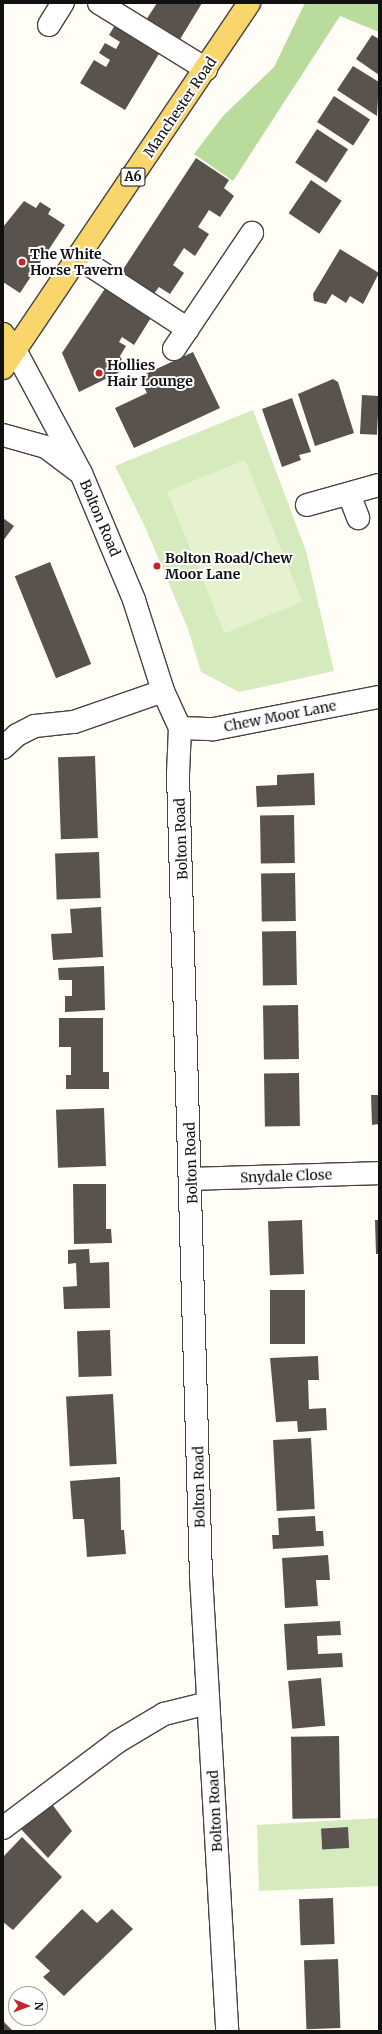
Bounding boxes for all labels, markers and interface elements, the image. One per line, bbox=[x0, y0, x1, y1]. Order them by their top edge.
street label: Manchester Road bbox=[140, 54, 220, 160]
road number: A6 bbox=[120, 166, 146, 188]
place label: The White Horse Tavern bbox=[30, 246, 123, 278]
marker: The White Horse Tavern bbox=[17, 257, 27, 267]
place label: Hollies Hair Lounge bbox=[107, 357, 193, 390]
marker: Hollies Hair Lounge bbox=[94, 368, 104, 378]
street label: Bolton Road bbox=[76, 477, 124, 559]
place label: Bolton Road/Chew Moor Lane bbox=[165, 550, 292, 582]
marker: Bolton Road/Chew Moor Lane bbox=[152, 561, 162, 571]
street label: Chew Moor Lane bbox=[222, 697, 338, 735]
street label: Bolton Road bbox=[171, 798, 191, 880]
street label: Bolton Road bbox=[181, 1122, 201, 1204]
street label: Snydale Close bbox=[240, 1166, 332, 1186]
street label: Bolton Road bbox=[190, 1446, 208, 1528]
street label: Bolton Road bbox=[204, 1770, 226, 1852]
north arrow bbox=[8, 1986, 48, 2026]
text: N bbox=[32, 2002, 46, 2011]

